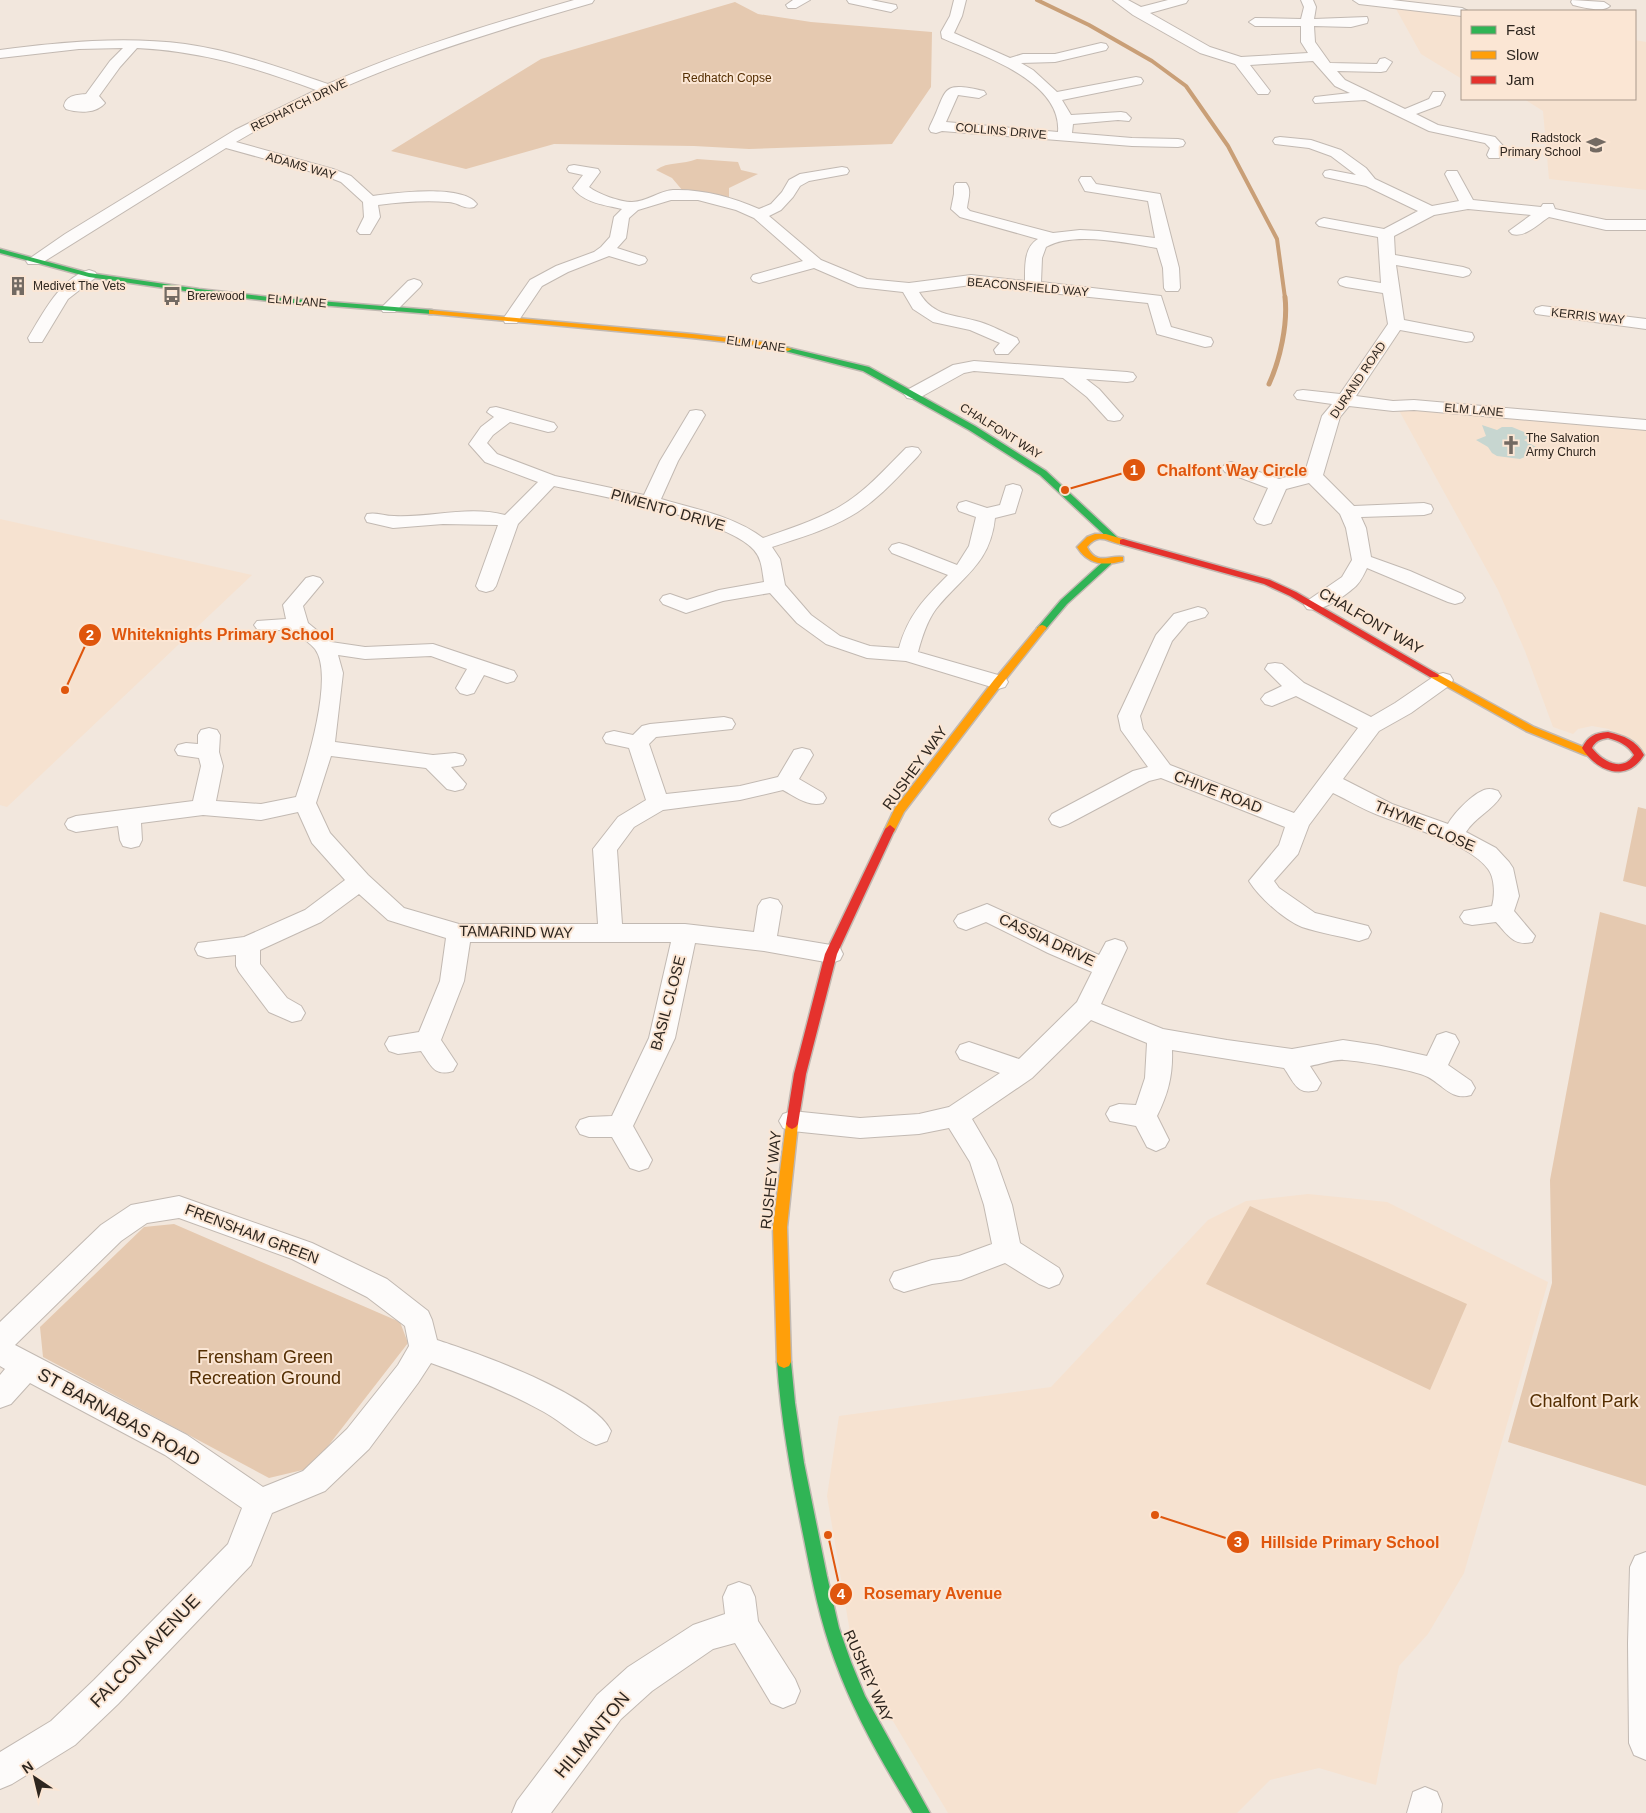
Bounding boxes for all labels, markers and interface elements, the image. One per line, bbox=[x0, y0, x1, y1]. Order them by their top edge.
legend bbox=[1461, 10, 1636, 100]
text: Fast bbox=[1506, 21, 1536, 38]
text: Slow bbox=[1506, 46, 1539, 63]
park label: Redhatch Copse bbox=[682, 71, 772, 85]
text: Jam bbox=[1506, 71, 1534, 88]
street label: REDHATCH DRIVE bbox=[248, 76, 350, 134]
street label: COLLINS DRIVE bbox=[955, 120, 1047, 142]
place label: Radstock Primary School bbox=[1500, 131, 1582, 159]
school or university icon: Radstock Primary School bbox=[1585, 134, 1607, 156]
street label: ADAMS WAY bbox=[264, 149, 338, 183]
building icon: Medivet The Vets bbox=[7, 275, 29, 297]
street label: BEACONSFIELD WAY bbox=[967, 275, 1089, 299]
place label: Medivet The Vets bbox=[33, 279, 126, 293]
bus stop icon: Brerewood bbox=[161, 285, 183, 307]
place label: Brerewood bbox=[187, 289, 245, 303]
street label: ELM LANE bbox=[267, 291, 327, 311]
street label: KERRIS WAY bbox=[1550, 305, 1626, 327]
street label: ELM LANE bbox=[726, 333, 786, 355]
street label: DURAND ROAD bbox=[1327, 339, 1389, 421]
street label: CHALFONT WAY bbox=[958, 400, 1044, 462]
street label: ELM LANE bbox=[1444, 400, 1504, 420]
place label: The Salvation Army Church bbox=[1526, 431, 1599, 459]
church icon: The Salvation Army Church bbox=[1500, 434, 1522, 456]
callout: Chalfont Way Circle bbox=[1121, 454, 1317, 485]
text: 1 bbox=[1130, 461, 1138, 478]
text: Chalfont Way Circle bbox=[1157, 462, 1307, 479]
street label: PIMENTO DRIVE bbox=[609, 485, 727, 534]
street label: CHALFONT WAY bbox=[1316, 584, 1426, 657]
callout: Whiteknights Primary School bbox=[77, 619, 344, 650]
text: 2 bbox=[86, 626, 94, 643]
text: Whiteknights Primary School bbox=[112, 626, 334, 643]
street label: RUSHEY WAY bbox=[879, 723, 951, 813]
street label: CHIVE ROAD bbox=[1172, 767, 1265, 816]
street label: THYME CLOSE bbox=[1372, 797, 1478, 854]
street label: CASSIA DRIVE bbox=[996, 910, 1098, 969]
street label: TAMARIND WAY bbox=[459, 922, 573, 941]
street label: BASIL CLOSE bbox=[647, 954, 688, 1052]
street label: RUSHEY WAY bbox=[757, 1130, 784, 1230]
street label: FRENSHAM GREEN bbox=[183, 1200, 321, 1267]
park label: Frensham Green Recreation Ground bbox=[189, 1347, 341, 1388]
street label: ST BARNABAS ROAD bbox=[34, 1364, 204, 1470]
park label: Chalfont Park bbox=[1529, 1391, 1640, 1411]
callout: Hillside Primary School bbox=[1226, 1527, 1450, 1558]
text: 3 bbox=[1234, 1533, 1242, 1550]
text: Hillside Primary School bbox=[1261, 1534, 1439, 1551]
callout: Rosemary Avenue bbox=[829, 1578, 1013, 1609]
text: 4 bbox=[837, 1585, 846, 1602]
text: Rosemary Avenue bbox=[864, 1585, 1002, 1602]
street label: FALCON AVENUE bbox=[86, 1591, 204, 1711]
street label: RUSHEY WAY bbox=[841, 1627, 896, 1724]
street label: HILMANTON bbox=[550, 1688, 634, 1782]
north arrow bbox=[10, 1753, 60, 1803]
text: N bbox=[19, 1758, 36, 1777]

